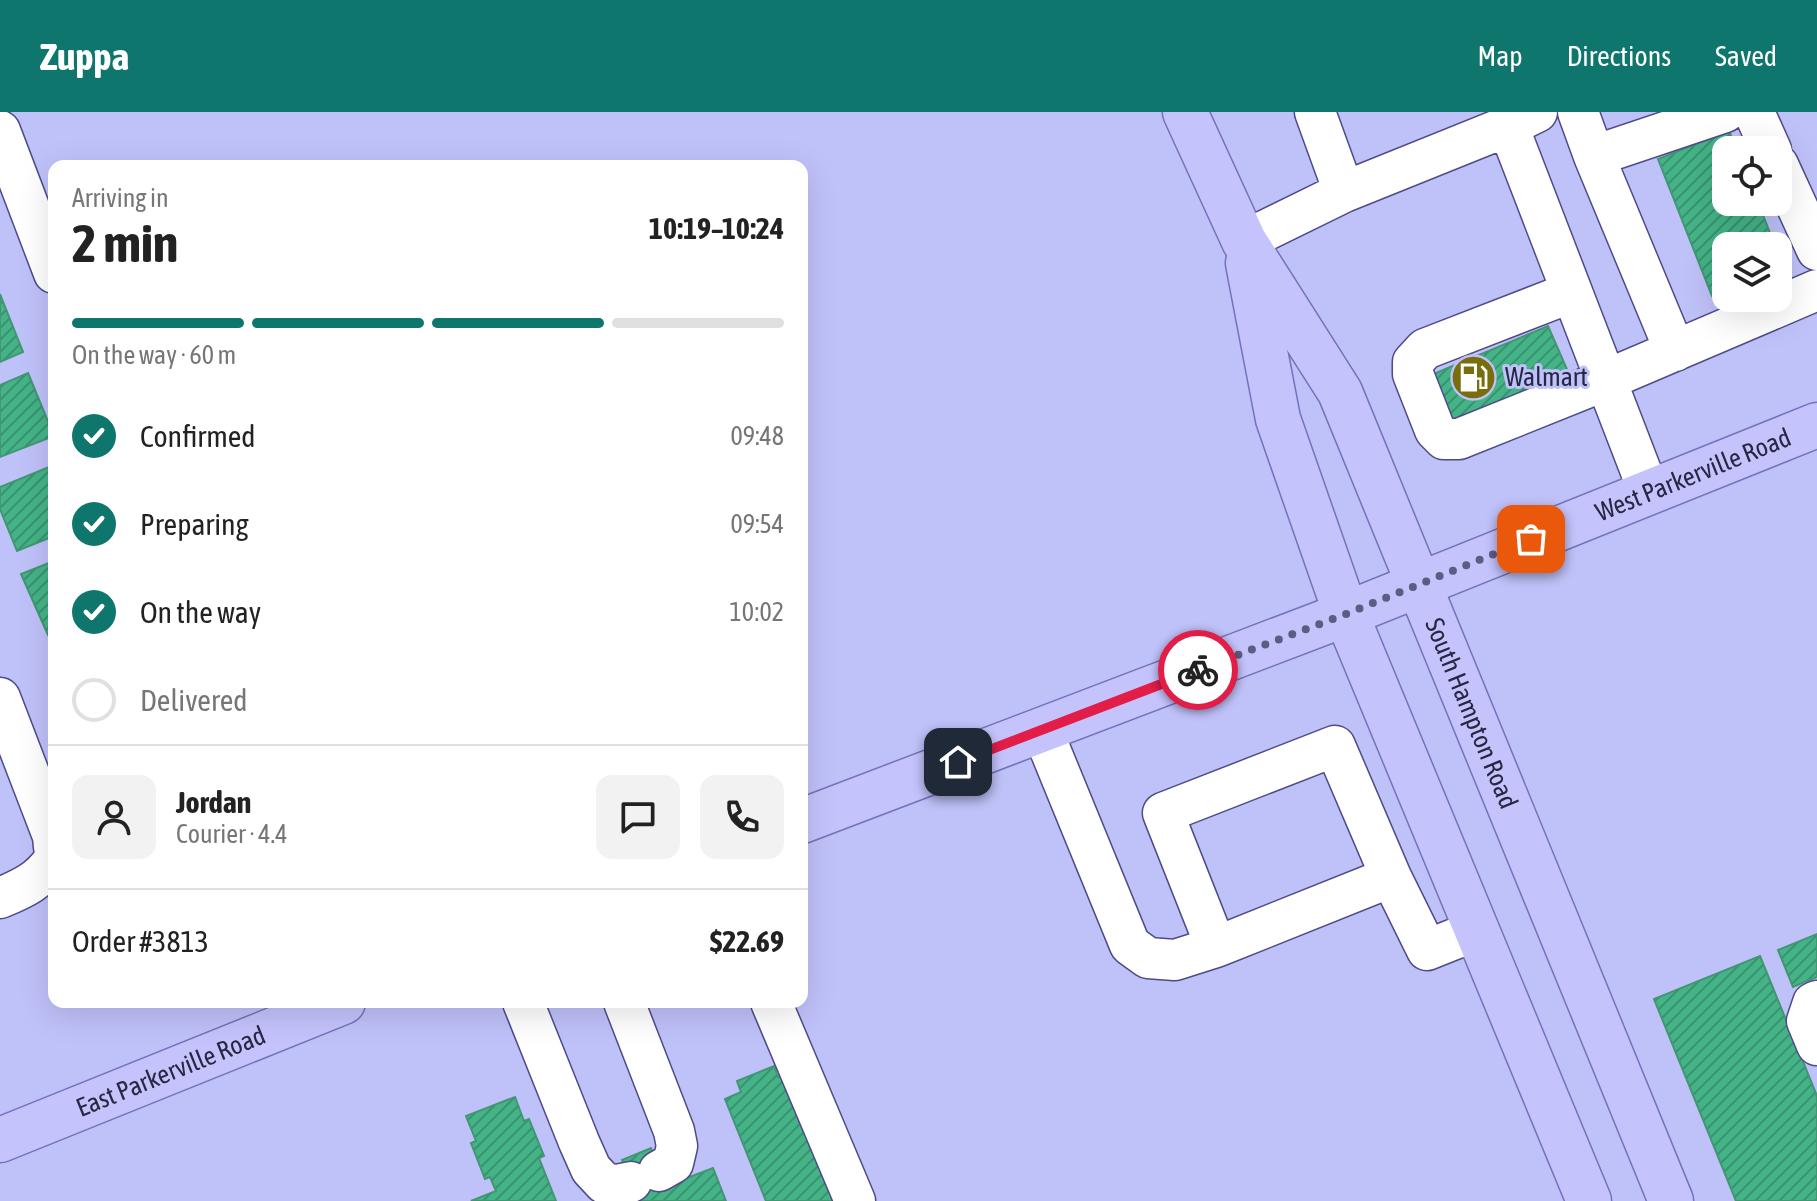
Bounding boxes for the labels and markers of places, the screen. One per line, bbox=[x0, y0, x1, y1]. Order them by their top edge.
fuel station icon: Walmart bbox=[1450, 353, 1498, 401]
place label: Walmart bbox=[1505, 362, 1588, 392]
pin bbox=[1497, 505, 1565, 573]
pin bbox=[924, 728, 992, 796]

